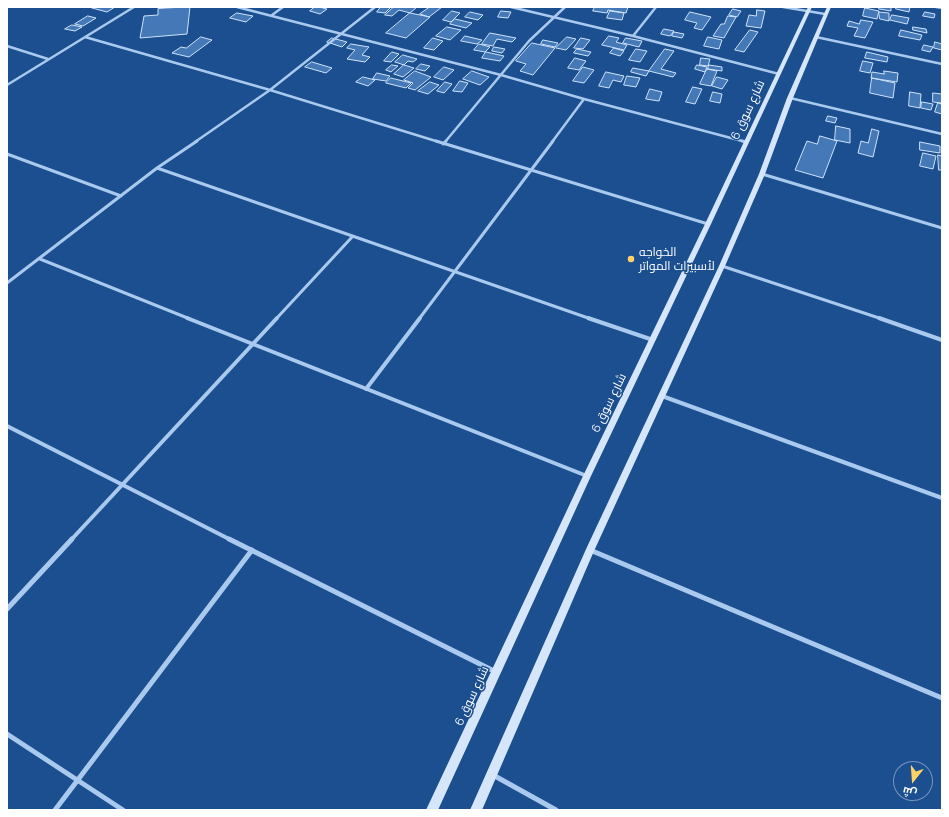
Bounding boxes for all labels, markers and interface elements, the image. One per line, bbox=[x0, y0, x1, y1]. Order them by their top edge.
street label: شارع سوق 6 bbox=[728, 78, 768, 142]
place label: الخواجه لأسبيرات المواتر bbox=[639, 245, 715, 273]
marker: الخواجه لأسبيرات المواتر bbox=[626, 254, 636, 264]
street label: شارع سوق 6 bbox=[589, 371, 629, 435]
street label: شارع سوق 6 bbox=[452, 664, 492, 728]
north arrow bbox=[893, 761, 933, 801]
text: ش bbox=[901, 784, 918, 800]

